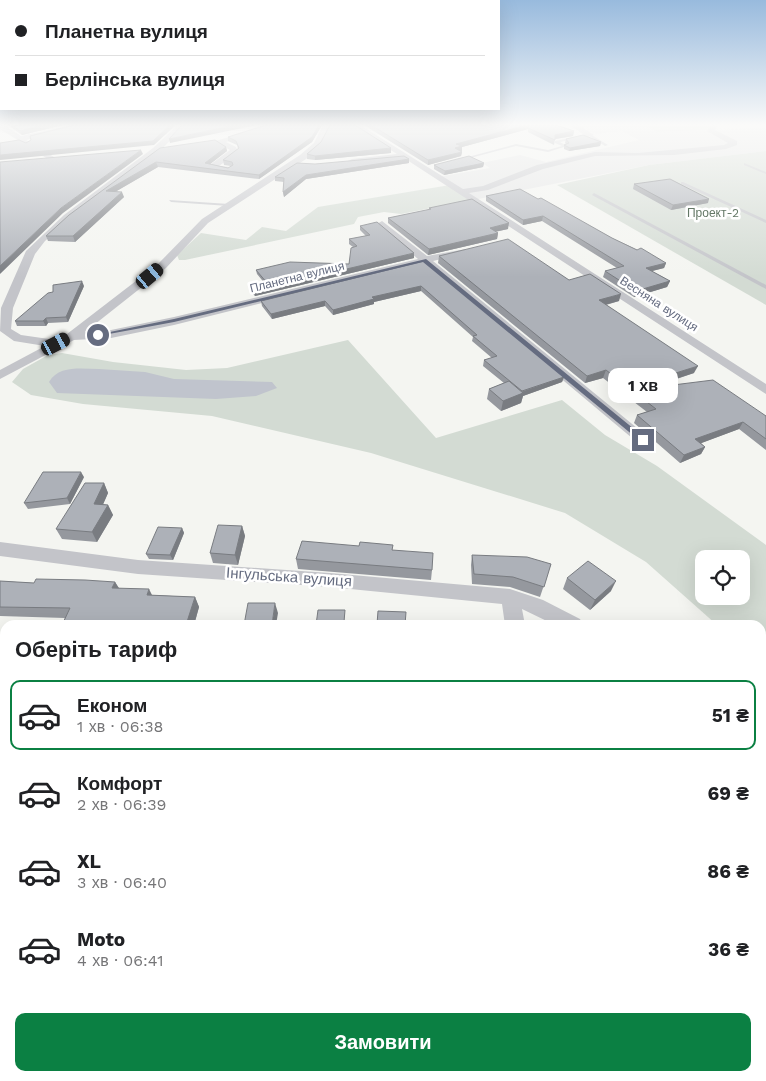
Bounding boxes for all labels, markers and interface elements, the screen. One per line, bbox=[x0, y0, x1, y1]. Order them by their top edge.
text: Планетна вулиця bbox=[45, 20, 208, 43]
text: Берлінська вулиця bbox=[45, 68, 225, 91]
park label: Проект-2 bbox=[687, 206, 739, 220]
street label: Планетна вулиця bbox=[248, 258, 346, 296]
car bbox=[133, 261, 166, 291]
street label: Весняна вулиця bbox=[617, 274, 701, 334]
route start bbox=[87, 324, 109, 346]
car bbox=[39, 330, 72, 358]
callout: 1 хв bbox=[608, 368, 678, 402]
text: 1 хв bbox=[628, 376, 658, 395]
route end bbox=[632, 429, 654, 451]
map controls bbox=[695, 550, 750, 605]
button: locate bbox=[695, 550, 750, 605]
street label: Інгульська вулиця bbox=[226, 564, 352, 590]
text: Оберіть тариф bbox=[15, 637, 177, 662]
icon: car bbox=[17, 693, 62, 738]
text: Економ bbox=[77, 694, 147, 717]
text: 51 ₴ bbox=[712, 704, 749, 727]
text: 1 хв · 06:38 bbox=[77, 717, 163, 736]
icon: car bbox=[17, 771, 62, 816]
text: Комфорт bbox=[77, 772, 162, 795]
text: 69 ₴ bbox=[707, 782, 749, 805]
text: 2 хв · 06:39 bbox=[77, 795, 166, 814]
icon: car bbox=[17, 849, 62, 894]
text: XL bbox=[77, 850, 101, 873]
text: 86 ₴ bbox=[707, 860, 749, 883]
text: 3 хв · 06:40 bbox=[77, 873, 167, 892]
icon: car bbox=[17, 927, 62, 972]
text: Moto bbox=[77, 928, 125, 951]
text: 36 ₴ bbox=[708, 938, 749, 961]
text: 4 хв · 06:41 bbox=[77, 951, 163, 970]
button: Замовити bbox=[15, 1013, 751, 1071]

